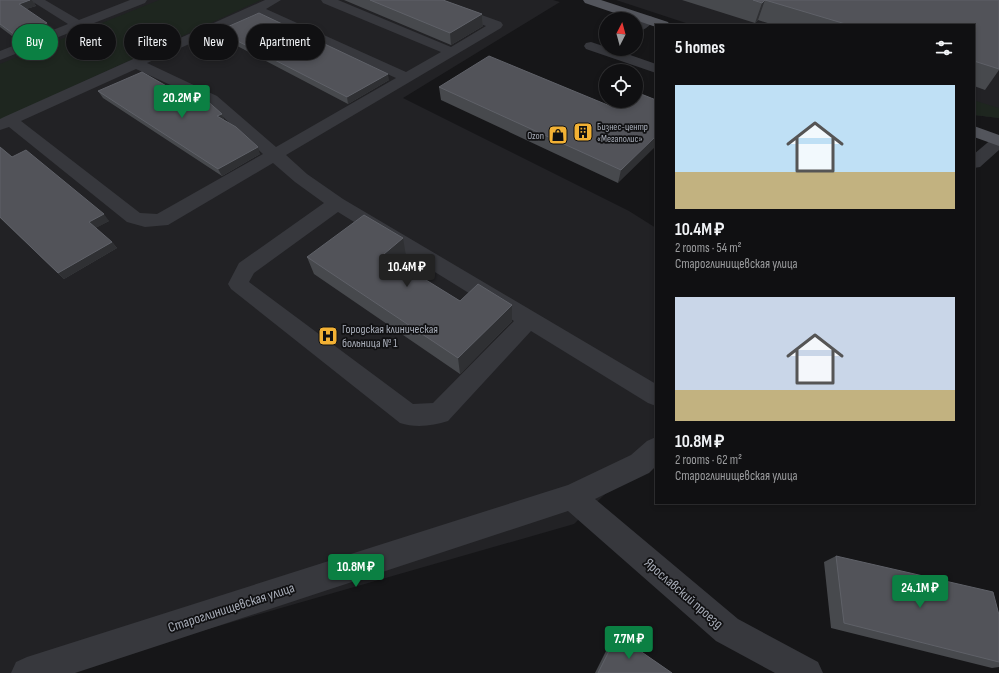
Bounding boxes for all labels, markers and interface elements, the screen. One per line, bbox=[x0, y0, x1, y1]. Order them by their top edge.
north arrow bbox=[599, 12, 643, 56]
map controls bbox=[599, 12, 643, 108]
chip: Buy bbox=[12, 24, 58, 60]
chip: Rent bbox=[66, 24, 116, 60]
chip: Filters bbox=[124, 24, 181, 60]
chip: New bbox=[189, 24, 238, 60]
chip: Apartment bbox=[246, 24, 325, 60]
icon: filters bbox=[933, 37, 955, 59]
text: 5 homes bbox=[675, 38, 725, 58]
button: locate bbox=[599, 64, 643, 108]
pin: 20.2M ₽ bbox=[145, 85, 219, 119]
text: 20.2M ₽ bbox=[163, 90, 201, 106]
icon: home bbox=[779, 111, 851, 183]
building icon: Бизнес-центр «Мегаполис» bbox=[572, 121, 594, 143]
place label: Бизнес-центр «Мегаполис» bbox=[597, 121, 648, 145]
shop icon: Ozon bbox=[547, 124, 569, 146]
place label: Ozon bbox=[527, 130, 544, 142]
text: 10.4M ₽ bbox=[675, 220, 725, 240]
text: 2 rooms · 54 m² bbox=[675, 240, 742, 256]
pin: 10.4M ₽ bbox=[370, 254, 444, 288]
text: Староглинищевская улица bbox=[675, 256, 798, 272]
text: 10.4M ₽ bbox=[388, 259, 426, 275]
place label: Городская клиническая больница № 1 bbox=[342, 322, 438, 351]
icon: home bbox=[779, 323, 851, 395]
hospital icon: Городская клиническая больница № 1 bbox=[317, 325, 339, 347]
text: 10.8M ₽ bbox=[675, 432, 725, 452]
text: 2 rooms · 62 m² bbox=[675, 452, 742, 468]
text: Староглинищевская улица bbox=[675, 468, 798, 484]
pin: 10.8M ₽ bbox=[319, 554, 393, 588]
street label: Ярославский проезд bbox=[641, 555, 727, 632]
text: 10.8M ₽ bbox=[337, 559, 375, 575]
pin: 24.1M ₽ bbox=[883, 575, 957, 609]
street label: Староглинищевская улица bbox=[166, 579, 297, 636]
text: 24.1M ₽ bbox=[901, 580, 939, 596]
pin: 7.7M ₽ bbox=[596, 626, 662, 660]
text: 7.7M ₽ bbox=[614, 631, 644, 647]

